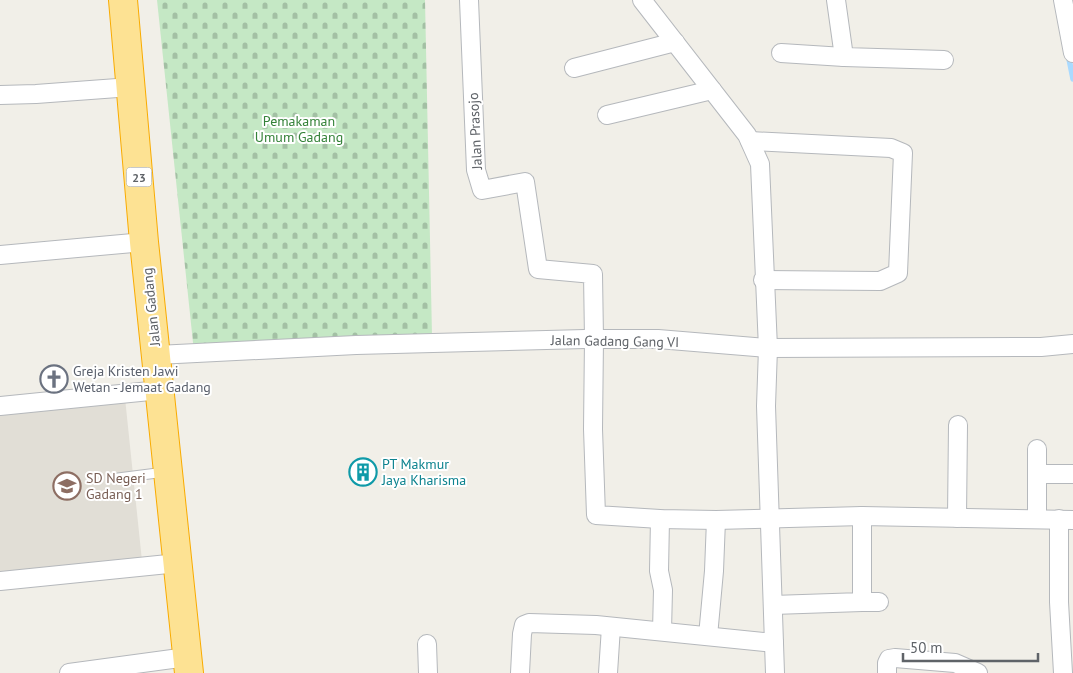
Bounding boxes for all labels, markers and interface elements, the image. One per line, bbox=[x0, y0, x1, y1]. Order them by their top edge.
street label: Jalan Prasojo bbox=[464, 92, 486, 171]
park label: Pemakaman Umum Gadang bbox=[255, 112, 343, 146]
road number: 23 bbox=[126, 168, 152, 186]
street label: Jalan Gadang bbox=[138, 267, 164, 348]
street label: Jalan Gadang Gang VI bbox=[550, 331, 679, 351]
place label: Greja Kristen Jawi Wetan - Jemaat Gadang bbox=[73, 362, 211, 396]
church icon: Greja Kristen Jawi Wetan - Jemaat Gadang bbox=[39, 364, 69, 394]
place label: PT Makmur Jaya Kharisma bbox=[381, 455, 466, 489]
building icon: PT Makmur Jaya Kharisma bbox=[348, 457, 378, 487]
place label: SD Negeri Gadang 1 bbox=[86, 469, 146, 503]
school or university icon: SD Negeri Gadang 1 bbox=[52, 471, 82, 501]
scale bar bbox=[903, 630, 1038, 662]
text: 50 m bbox=[910, 638, 943, 657]

